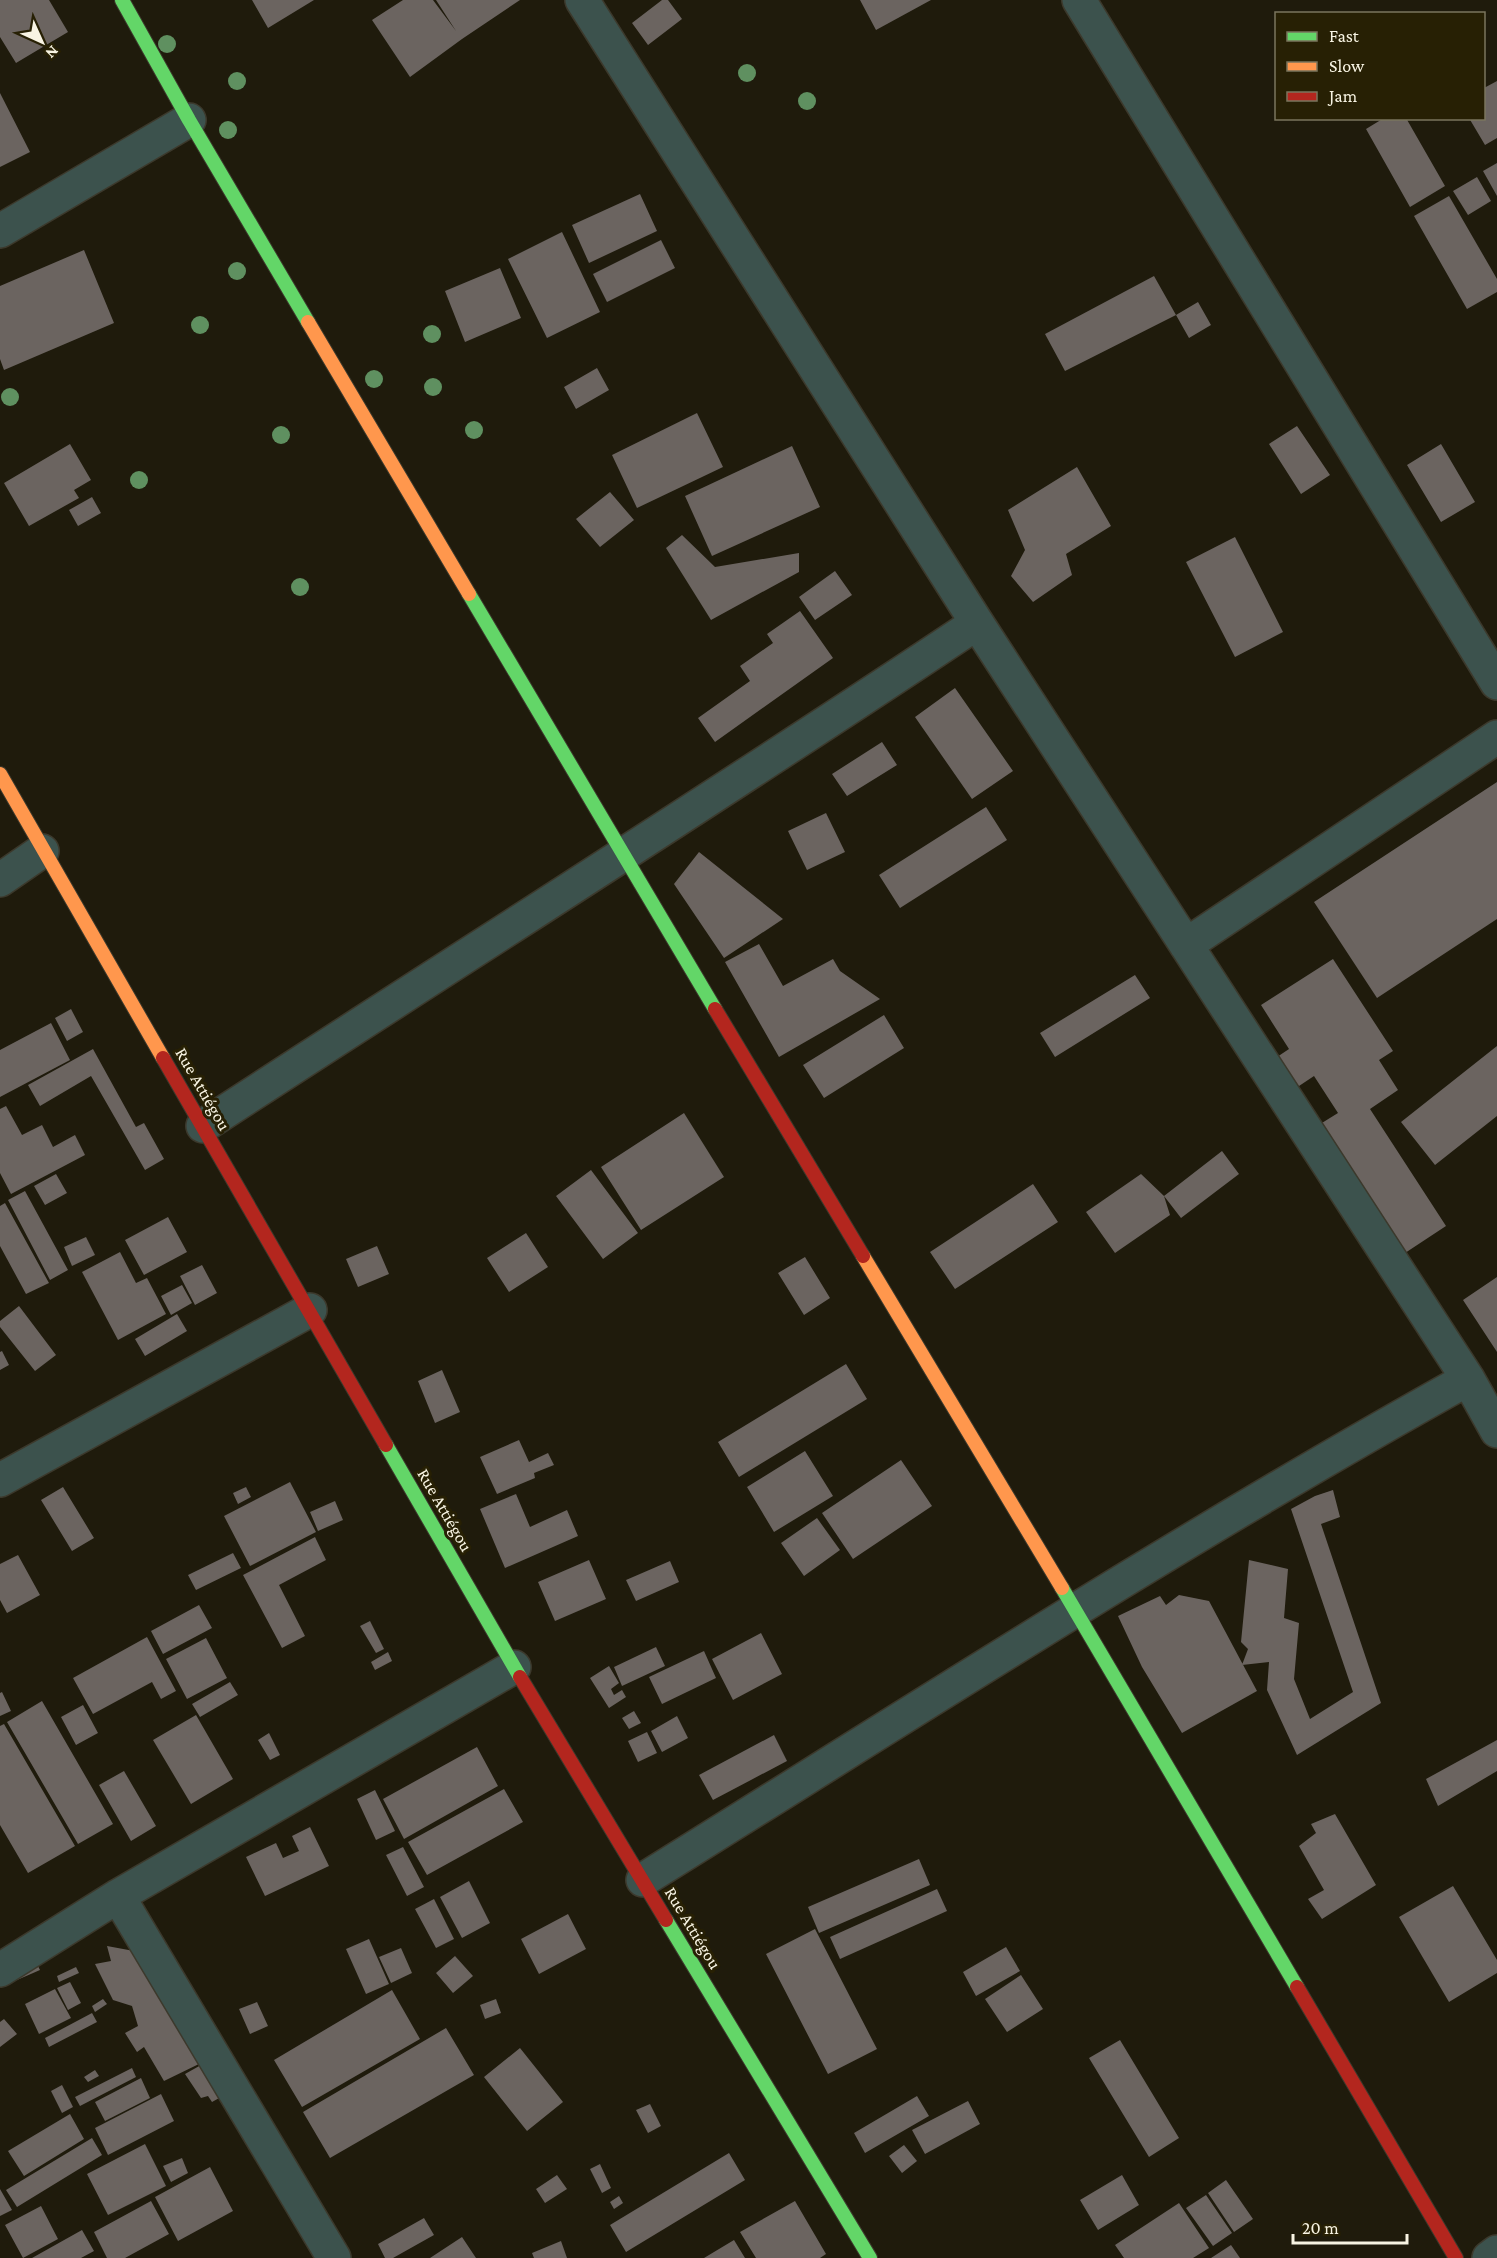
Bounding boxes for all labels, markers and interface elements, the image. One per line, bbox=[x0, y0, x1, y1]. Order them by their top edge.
north arrow bbox=[12, 12, 72, 72]
legend bbox=[1275, 12, 1485, 120]
text: Fast bbox=[1329, 26, 1360, 46]
text: N bbox=[42, 42, 62, 62]
text: Slow bbox=[1329, 56, 1365, 76]
text: Jam bbox=[1327, 86, 1358, 106]
street label: Rue Attiégou bbox=[171, 1044, 235, 1134]
street label: Rue Attiégou bbox=[413, 1465, 477, 1555]
street label: Rue Attiégou bbox=[661, 1883, 726, 1973]
scale bar bbox=[1293, 2207, 1407, 2245]
text: 20 m bbox=[1302, 2218, 1339, 2238]

